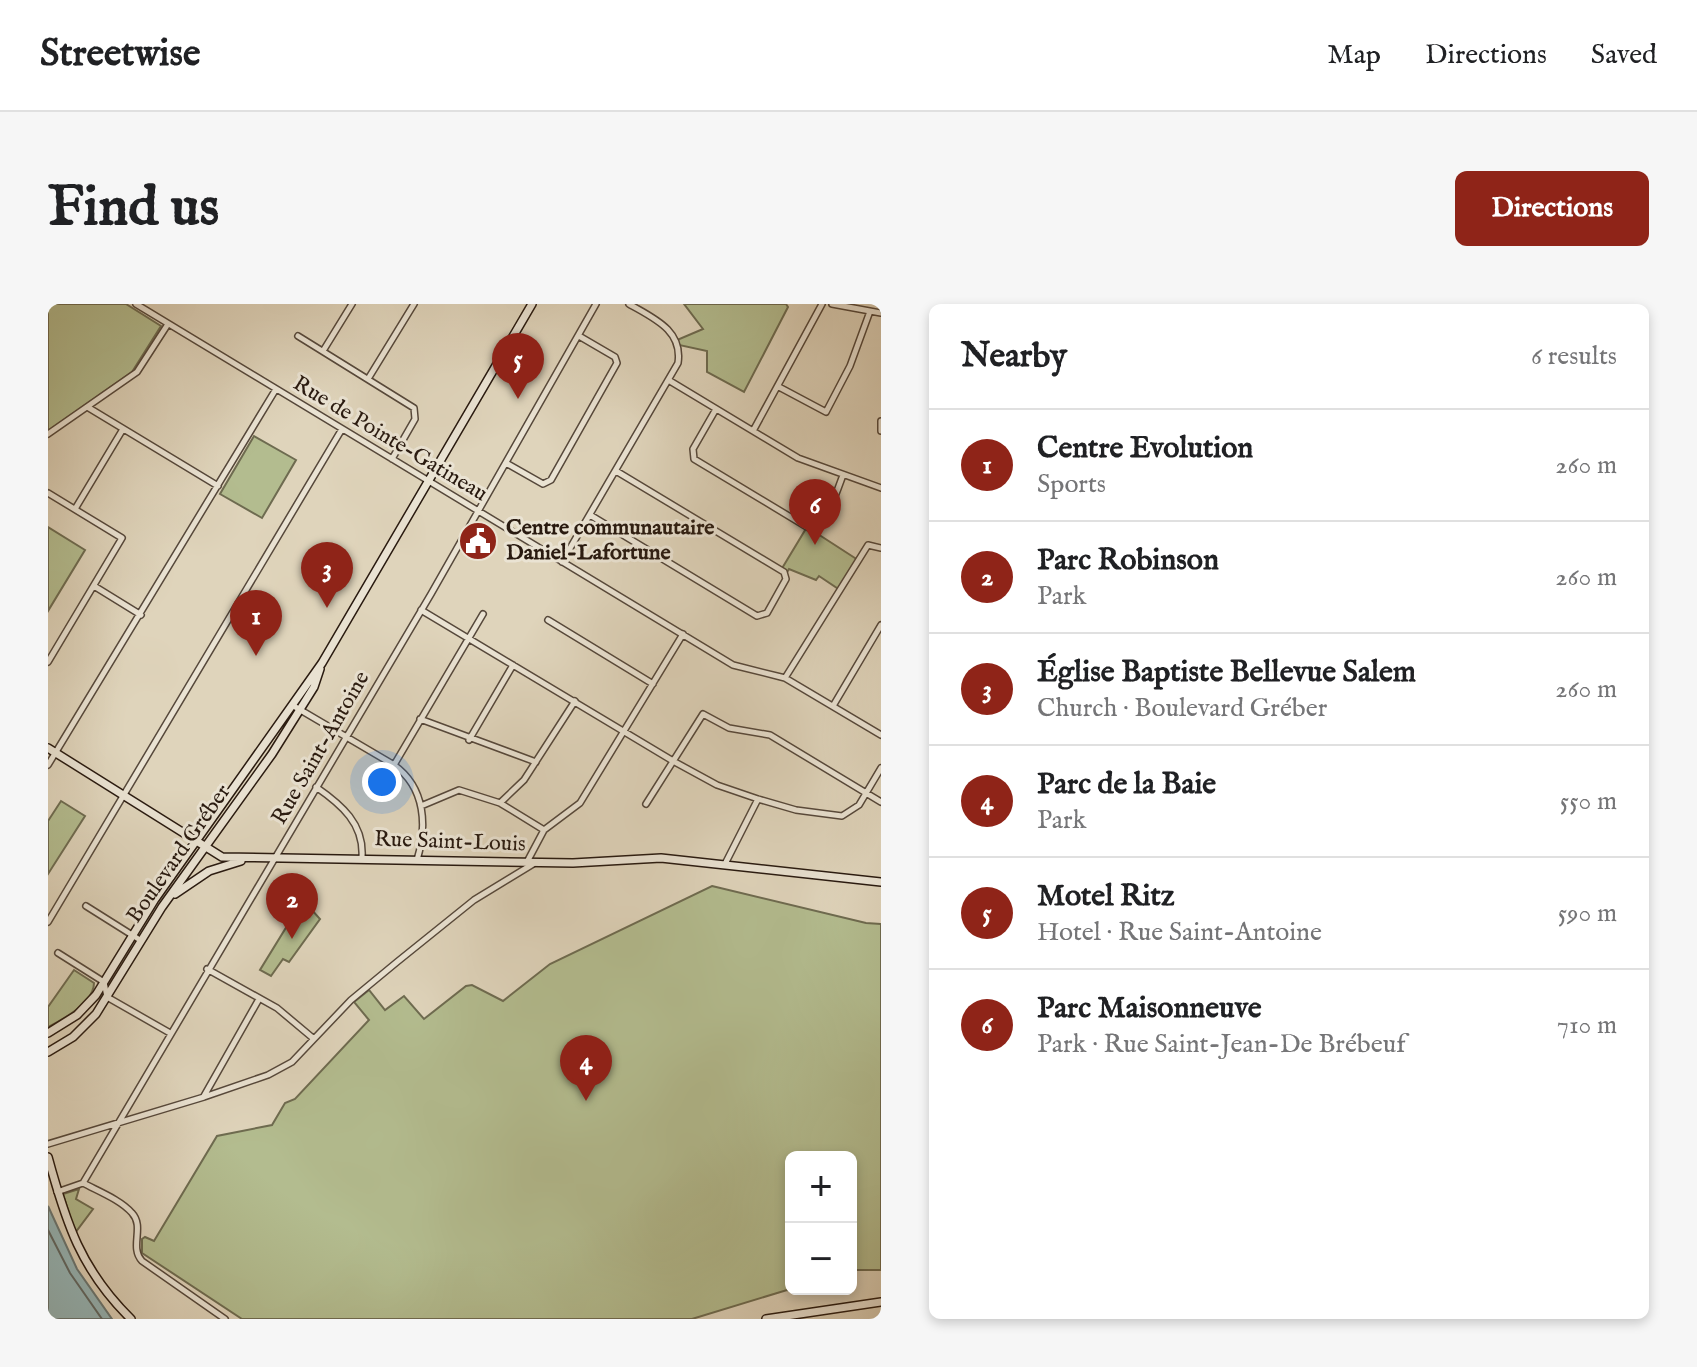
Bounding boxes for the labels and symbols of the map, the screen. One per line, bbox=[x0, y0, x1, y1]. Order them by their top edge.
pin: 5 bbox=[492, 333, 544, 399]
street label: Rue de Pointe-Gatineau bbox=[288, 370, 492, 508]
pin: 6 bbox=[789, 479, 841, 545]
place label: Centre communautaire Daniel-Lafortune bbox=[506, 514, 714, 567]
public building icon: Centre communautaire Daniel-Lafortune bbox=[457, 520, 499, 562]
pin: 3 bbox=[301, 542, 353, 608]
pin: 1 bbox=[230, 590, 282, 656]
street label: Rue Saint-Antoine bbox=[266, 666, 376, 830]
your location bbox=[362, 762, 402, 802]
street label: Boulevard Gréber bbox=[121, 779, 237, 929]
street label: Rue Saint-Louis bbox=[374, 825, 526, 859]
pin: 2 bbox=[266, 873, 318, 939]
pin: 4 bbox=[560, 1035, 612, 1101]

